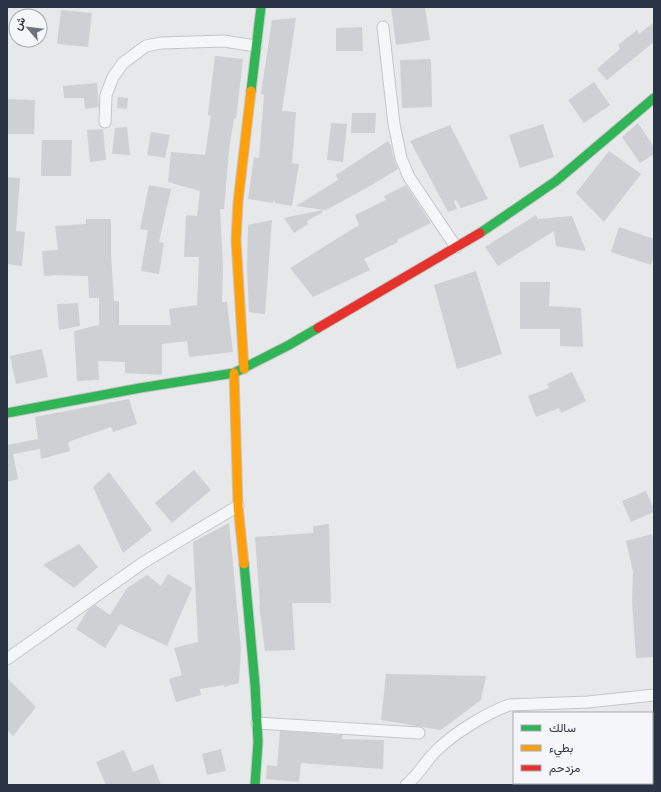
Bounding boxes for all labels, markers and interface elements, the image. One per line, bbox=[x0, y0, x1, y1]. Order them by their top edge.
north arrow bbox=[8, 8, 48, 48]
text: ش bbox=[11, 15, 28, 32]
legend bbox=[513, 712, 653, 784]
text: سالك bbox=[549, 721, 576, 735]
text: بطيء bbox=[549, 741, 573, 758]
text: مزدحم bbox=[549, 761, 580, 776]

